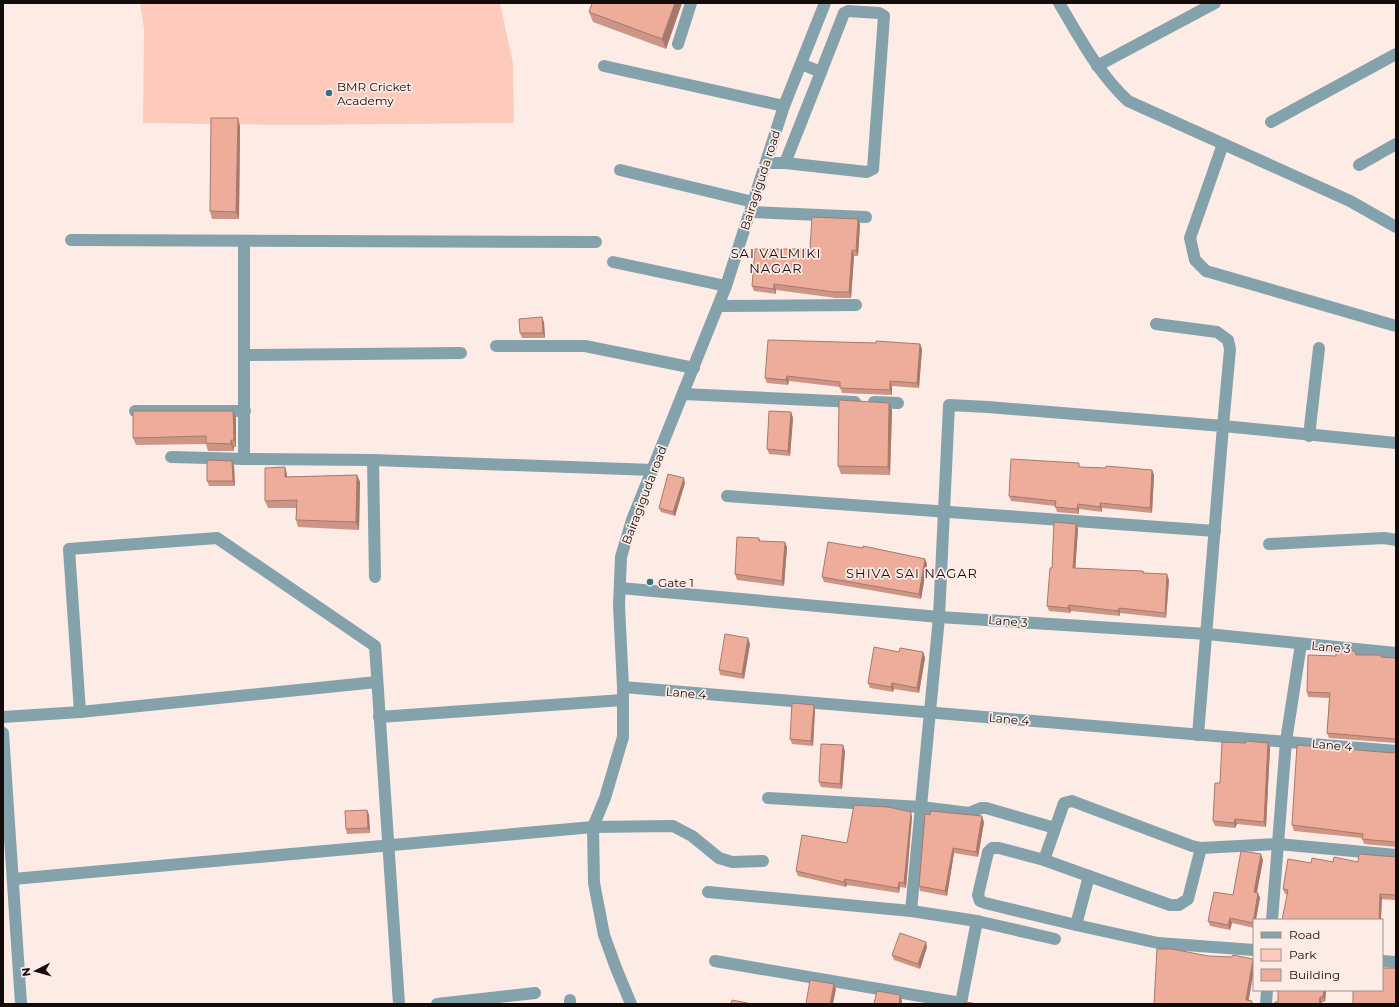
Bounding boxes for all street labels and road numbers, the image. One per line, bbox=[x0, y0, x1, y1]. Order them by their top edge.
street label: Bairagiguda road bbox=[737, 128, 783, 232]
street label: Bairagiguda road bbox=[618, 444, 670, 546]
street label: Lane 3 bbox=[988, 612, 1028, 630]
street label: Lane 3 bbox=[1311, 638, 1352, 656]
street label: Lane 4 bbox=[665, 684, 707, 702]
street label: Lane 4 bbox=[988, 710, 1030, 728]
street label: Lane 4 bbox=[1311, 736, 1353, 754]

